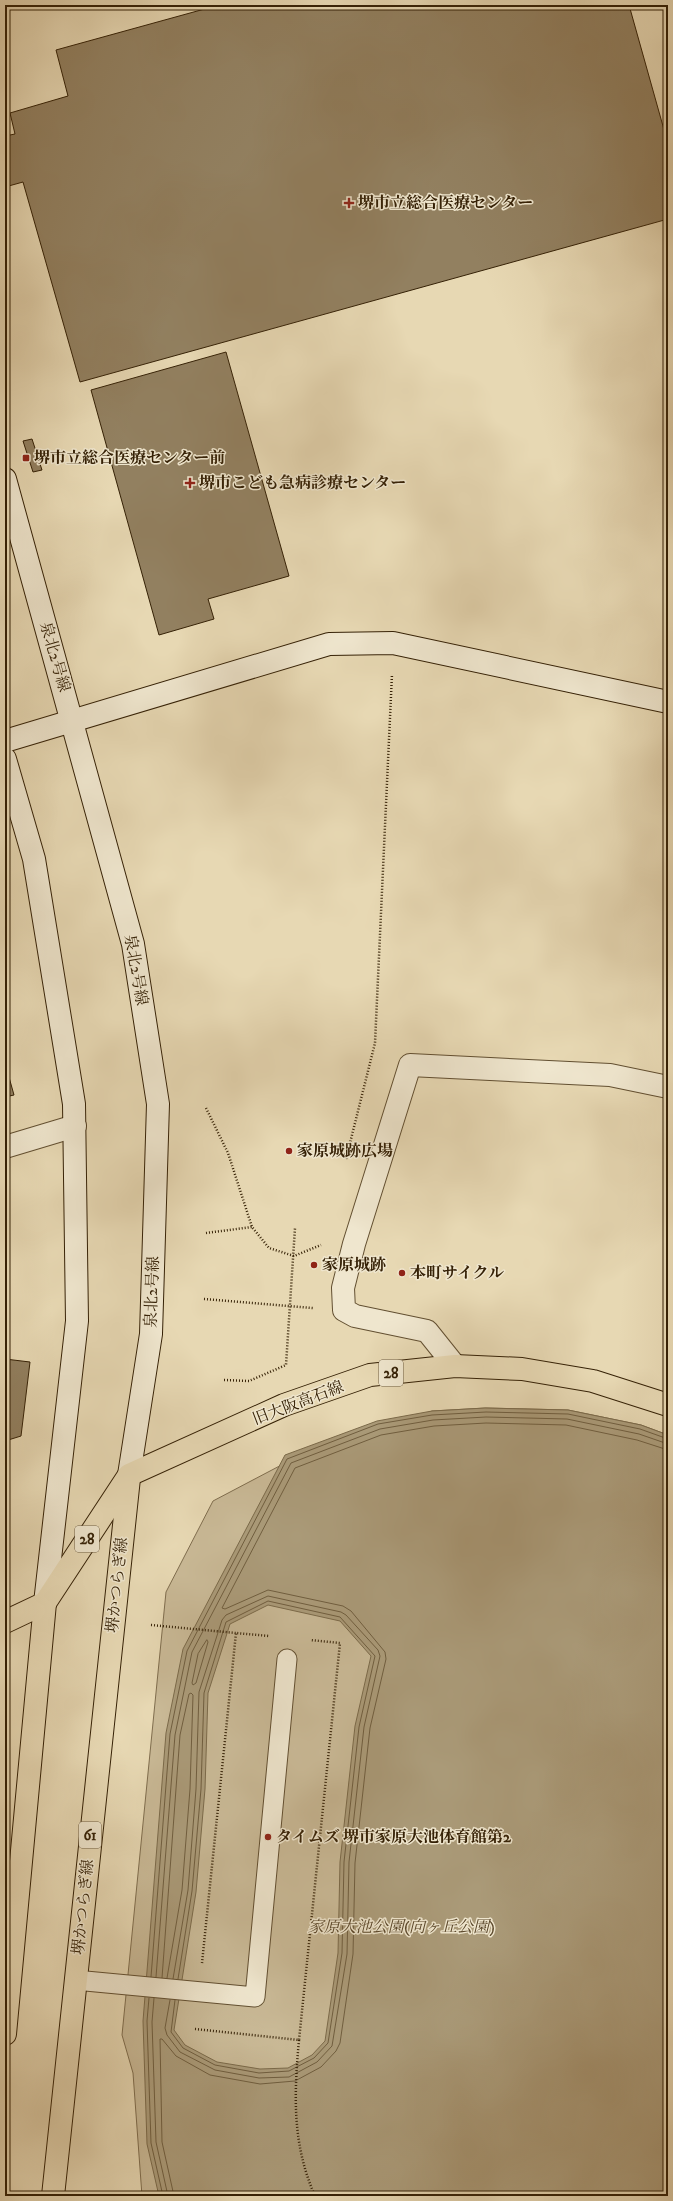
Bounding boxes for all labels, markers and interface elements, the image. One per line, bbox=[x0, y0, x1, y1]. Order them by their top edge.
place label: 堺市立総合医療センター bbox=[358, 193, 533, 213]
marker: 堺市立総合医療センター bbox=[343, 197, 355, 209]
place label: 堺市立総合医療センター前 bbox=[34, 448, 225, 468]
marker: 堺市立総合医療センター前 bbox=[21, 453, 31, 463]
place label: 堺市こども急病診療センター bbox=[199, 473, 406, 493]
marker: 堺市こども急病診療センター bbox=[184, 477, 196, 489]
street label: 泉北2号線 bbox=[35, 620, 75, 694]
street label: 泉北2号線 bbox=[120, 933, 152, 1007]
place label: 家原城跡広場 bbox=[297, 1141, 393, 1161]
marker: 家原城跡広場 bbox=[284, 1146, 294, 1156]
place label: 家原城跡 bbox=[322, 1255, 386, 1275]
street label: 泉北2号線 bbox=[141, 1256, 163, 1328]
marker: 家原城跡 bbox=[309, 1260, 319, 1270]
place label: 本町サイクル bbox=[410, 1263, 504, 1283]
marker: 本町サイクル bbox=[397, 1268, 407, 1278]
road number: 28 bbox=[379, 1360, 403, 1386]
street label: 旧大阪高石線 bbox=[250, 1376, 346, 1430]
road number: 28 bbox=[75, 1526, 99, 1552]
street label: 堺かつらぎ線 bbox=[102, 1536, 132, 1634]
road number: 61 bbox=[79, 1822, 101, 1848]
place label: タイムズ 堺市家原大池体育館第2 bbox=[276, 1827, 512, 1847]
marker: タイムズ 堺市家原大池体育館第2 bbox=[263, 1832, 273, 1842]
street label: 堺かつらぎ線 bbox=[68, 1858, 98, 1956]
park label: 家原大池公園(向ヶ丘公園) bbox=[308, 1917, 494, 1937]

